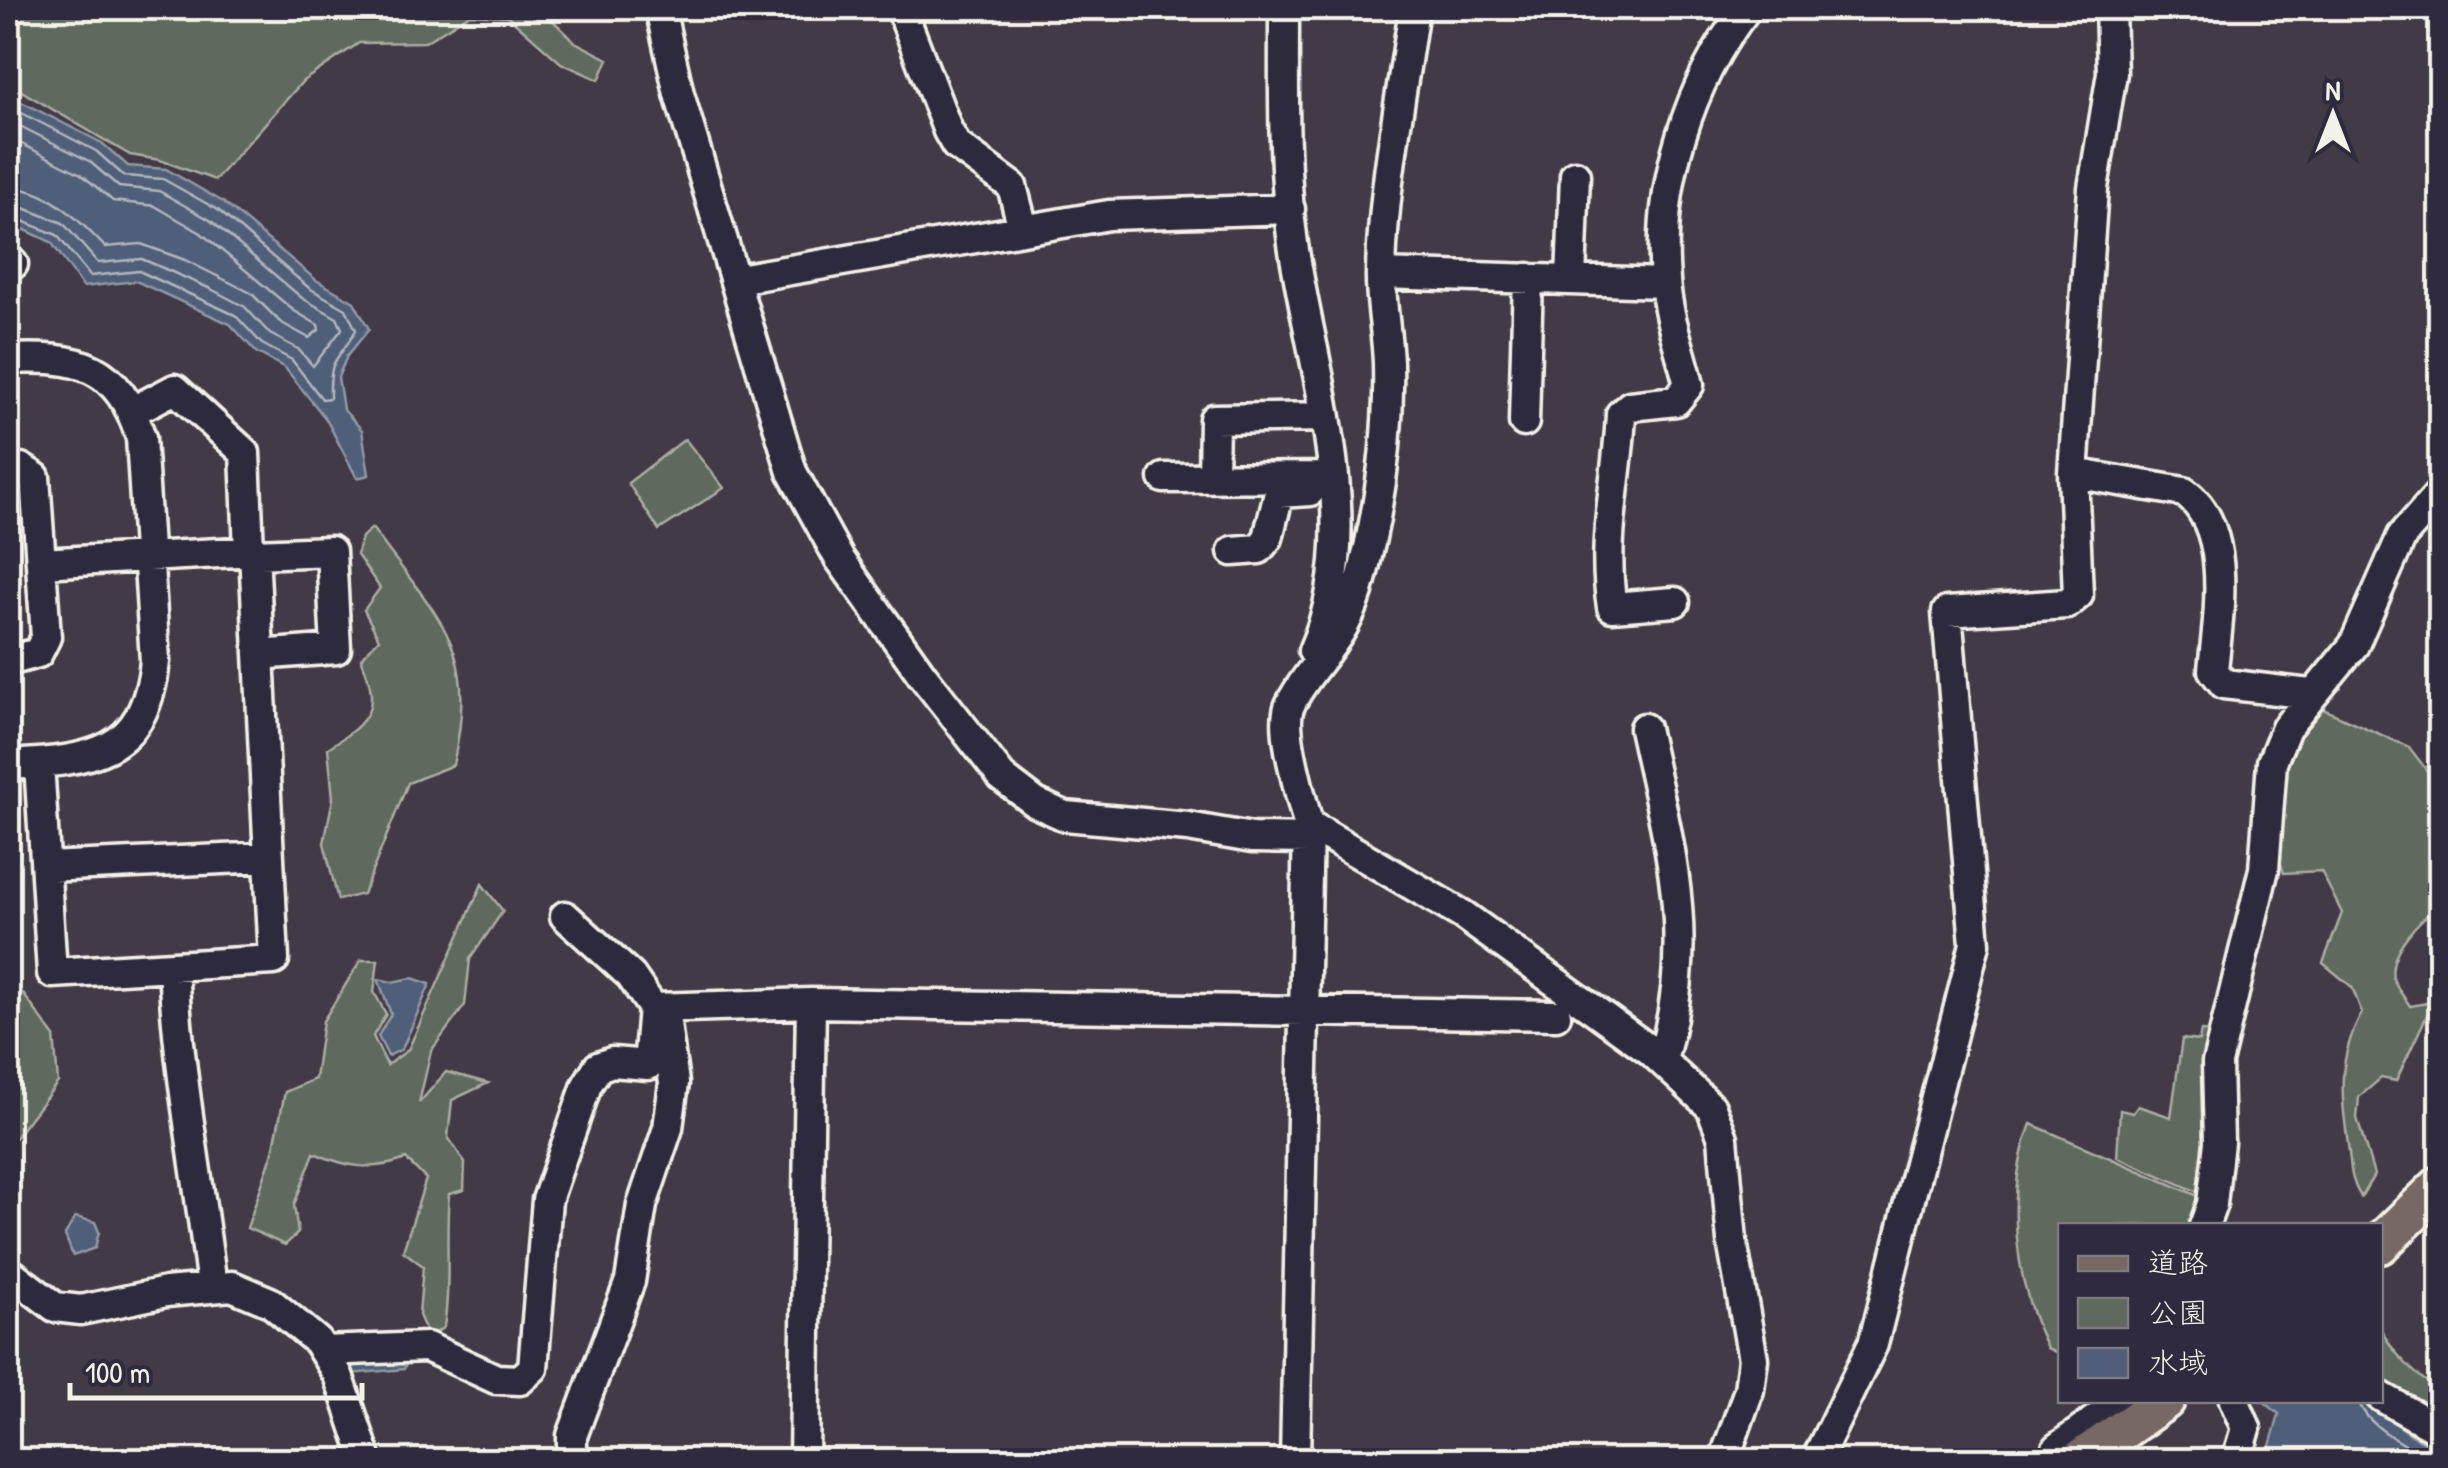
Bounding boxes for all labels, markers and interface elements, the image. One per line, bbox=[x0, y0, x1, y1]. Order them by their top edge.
north arrow bbox=[2283, 65, 2383, 165]
text: N bbox=[2326, 71, 2341, 109]
legend bbox=[2058, 1223, 2383, 1403]
text: 道路 bbox=[2148, 1242, 2208, 1282]
text: 公園 bbox=[2148, 1292, 2208, 1332]
scale bar bbox=[70, 1338, 362, 1400]
text: 水域 bbox=[2148, 1342, 2208, 1382]
text: 100 m bbox=[85, 1352, 150, 1392]

